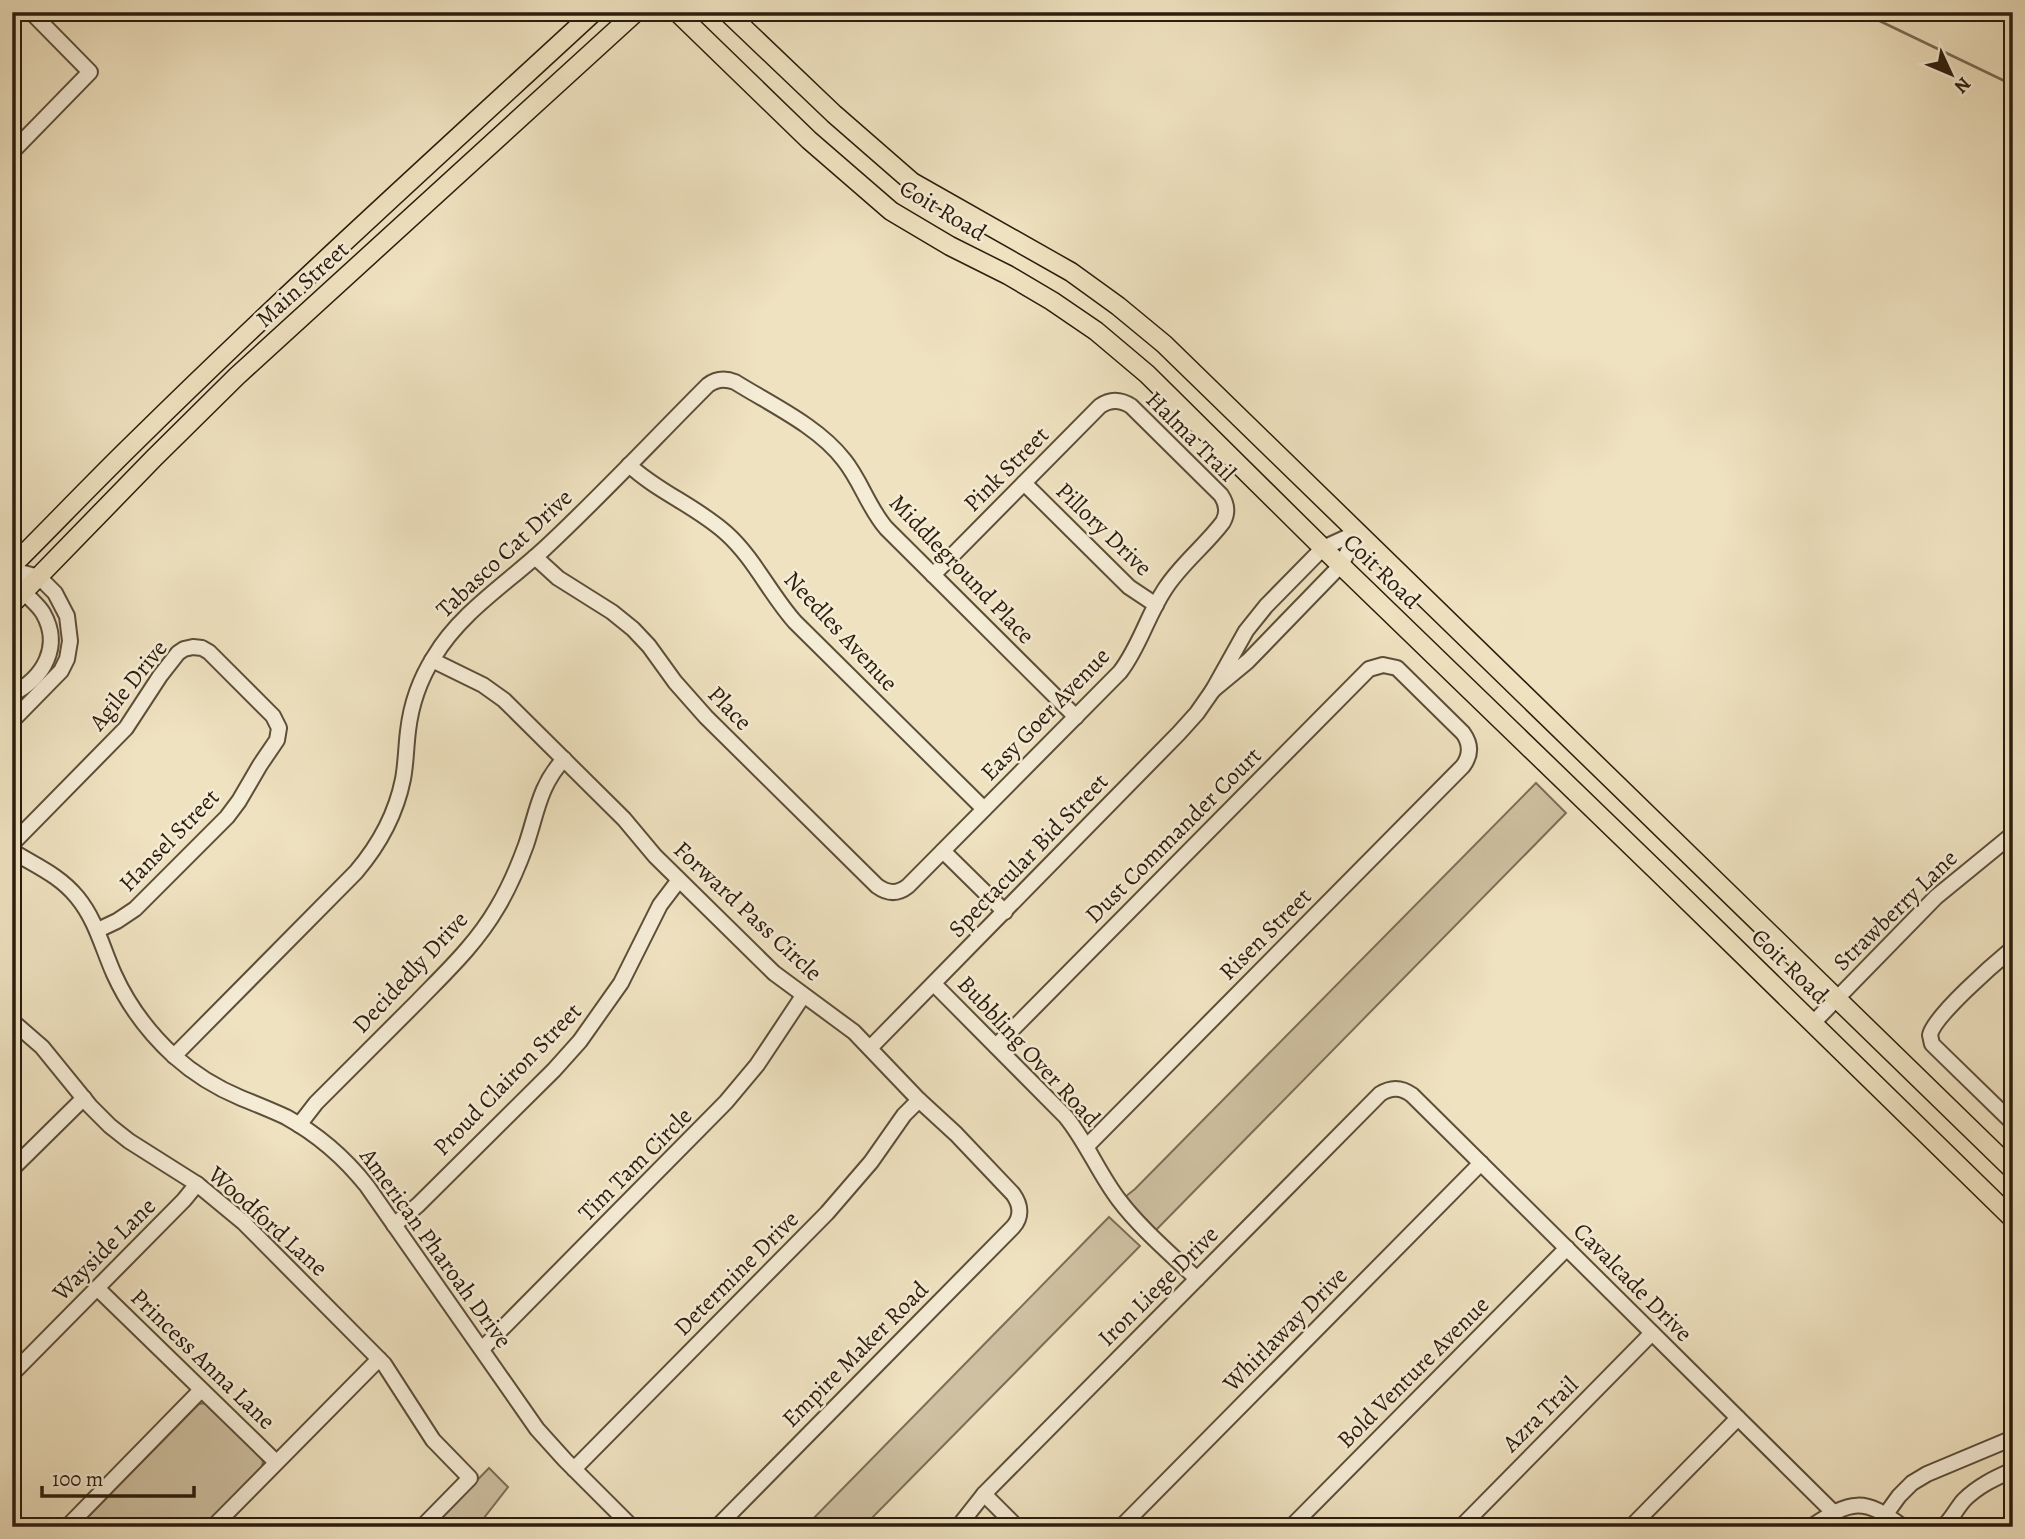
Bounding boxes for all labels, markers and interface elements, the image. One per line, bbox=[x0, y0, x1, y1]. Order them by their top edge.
north arrow bbox=[1916, 38, 1986, 108]
text: N bbox=[1948, 71, 1977, 99]
street label: Coit Road bbox=[894, 172, 992, 248]
street label: Main Street bbox=[249, 234, 355, 334]
street label: Halma Trail bbox=[1139, 384, 1243, 488]
street label: Pink Street bbox=[956, 419, 1056, 519]
street label: Pillory Drive bbox=[1049, 475, 1159, 583]
street label: Tabasco Cat Drive bbox=[429, 481, 579, 625]
street label: Middleground Place bbox=[882, 487, 1042, 651]
street label: Coit Road bbox=[1336, 526, 1428, 616]
street label: Needles Avenue bbox=[777, 564, 905, 698]
street label: Agile Drive bbox=[81, 633, 174, 738]
street label: Easy Goer Avenue bbox=[973, 640, 1117, 788]
street label: Place bbox=[701, 679, 759, 737]
street label: Dust Commander Court bbox=[1078, 740, 1268, 930]
street label: Spectacular Bid Street bbox=[941, 766, 1115, 944]
street label: Hansel Street bbox=[112, 781, 226, 899]
street label: Forward Pass Circle bbox=[667, 834, 829, 988]
street label: Strawberry Lane bbox=[1826, 842, 1964, 978]
street label: Risen Street bbox=[1212, 881, 1318, 987]
street label: Decidedly Drive bbox=[345, 904, 475, 1040]
street label: Coit Road bbox=[1744, 921, 1836, 1011]
street label: Bubbling Over Road bbox=[950, 968, 1108, 1134]
street label: Proud Clairon Street bbox=[426, 995, 588, 1162]
street label: Tim Tam Circle bbox=[571, 1100, 699, 1228]
street label: American Pharoah Drive bbox=[352, 1141, 519, 1354]
street label: Woodford Lane bbox=[201, 1158, 335, 1283]
street label: Wayside Lane bbox=[45, 1190, 163, 1308]
street label: Determine Drive bbox=[666, 1203, 806, 1343]
street label: Cavalcade Drive bbox=[1566, 1215, 1700, 1349]
street label: Iron Liege Drive bbox=[1091, 1219, 1225, 1353]
street label: Whirlaway Drive bbox=[1215, 1260, 1354, 1399]
street label: Empire Maker Road bbox=[775, 1274, 935, 1434]
street label: Princess Anna Lane bbox=[124, 1282, 282, 1436]
street label: Bold Venture Avenue bbox=[1330, 1289, 1496, 1455]
street label: Azra Trail bbox=[1494, 1369, 1585, 1460]
scale bar bbox=[42, 1455, 194, 1499]
text: 100 m bbox=[52, 1465, 103, 1493]

